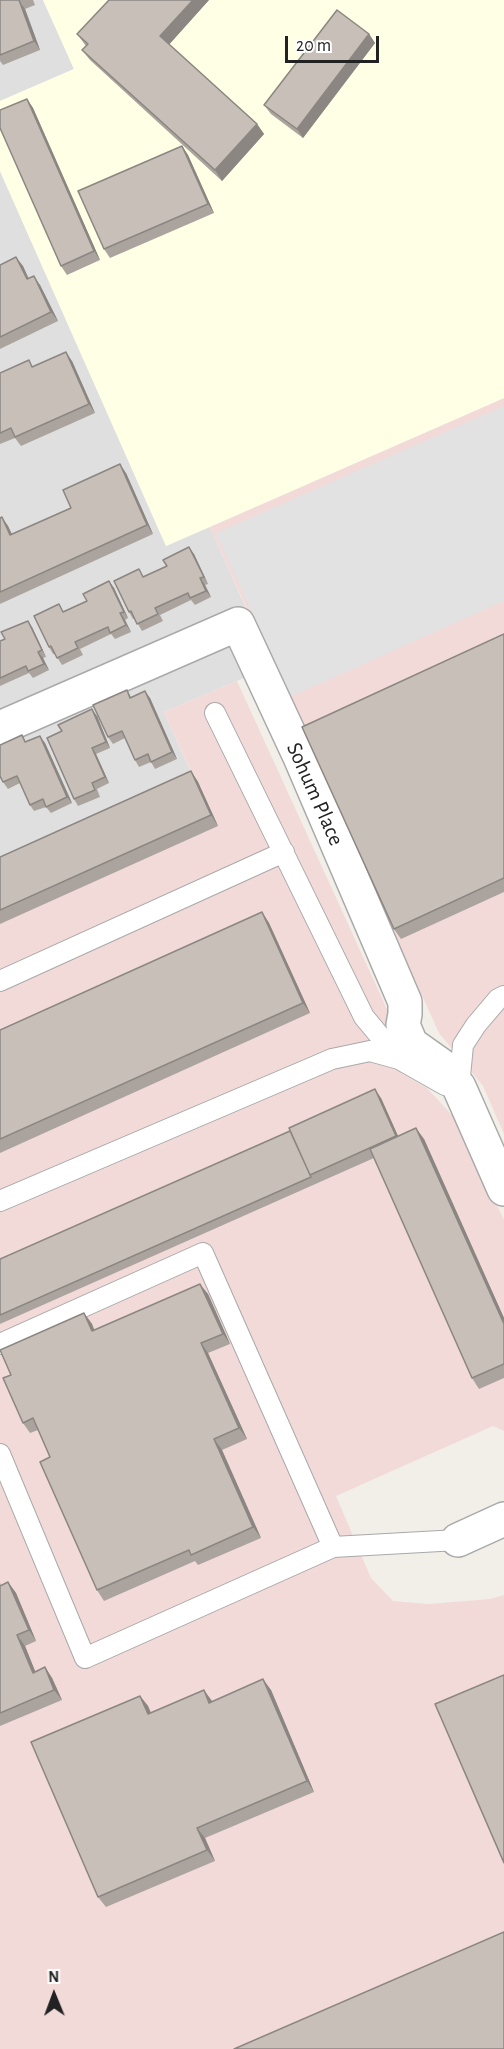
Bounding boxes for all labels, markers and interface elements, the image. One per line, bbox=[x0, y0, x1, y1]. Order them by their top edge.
scale bar bbox=[288, 24, 382, 62]
text: 20 m bbox=[296, 37, 331, 55]
street label: Sohum Place bbox=[281, 738, 349, 850]
north arrow bbox=[24, 1965, 84, 2025]
text: N bbox=[48, 1969, 59, 1985]

